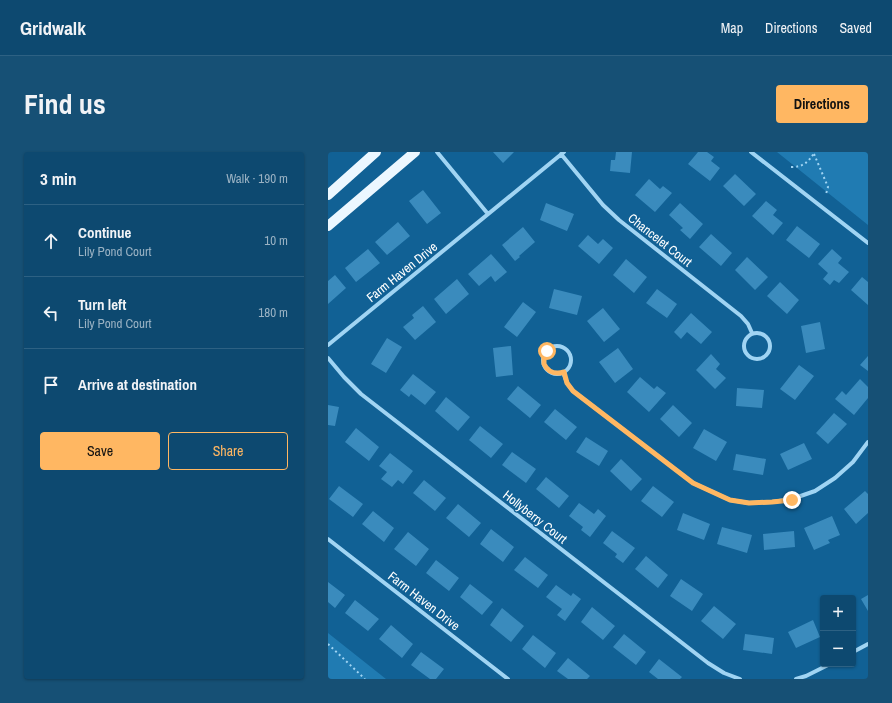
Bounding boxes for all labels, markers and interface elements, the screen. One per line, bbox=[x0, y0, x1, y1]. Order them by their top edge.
text: Gridwalk bbox=[20, 15, 86, 41]
text: Map bbox=[721, 19, 743, 37]
text: Directions bbox=[765, 19, 817, 37]
text: Saved bbox=[839, 19, 872, 37]
text: Find us bbox=[24, 85, 106, 123]
button: Directions bbox=[776, 85, 868, 123]
text: 3 min bbox=[40, 167, 76, 190]
text: Walk · 190 m bbox=[226, 170, 288, 187]
street label: Chancelet Court bbox=[624, 210, 696, 270]
text: Continue bbox=[78, 222, 131, 243]
icon: ahead bbox=[40, 230, 62, 252]
text: 10 m bbox=[264, 232, 288, 249]
street label: Farm Haven Drive bbox=[363, 238, 441, 306]
text: Lily Pond Court bbox=[78, 243, 151, 260]
text: Turn left bbox=[78, 294, 126, 315]
icon: left bbox=[40, 302, 62, 324]
text: 180 m bbox=[258, 304, 288, 321]
text: Lily Pond Court bbox=[78, 315, 151, 332]
route start bbox=[538, 342, 556, 360]
icon: arrive bbox=[40, 374, 62, 396]
text: Arrive at destination bbox=[78, 374, 197, 395]
button: Save bbox=[40, 432, 160, 470]
button: Share bbox=[168, 432, 288, 470]
street label: Hollyberry Court bbox=[499, 487, 571, 547]
route end bbox=[783, 491, 801, 509]
street label: Farm Haven Drive bbox=[385, 568, 463, 634]
map controls bbox=[820, 595, 856, 667]
button: + bbox=[820, 595, 856, 631]
button: − bbox=[820, 631, 856, 667]

